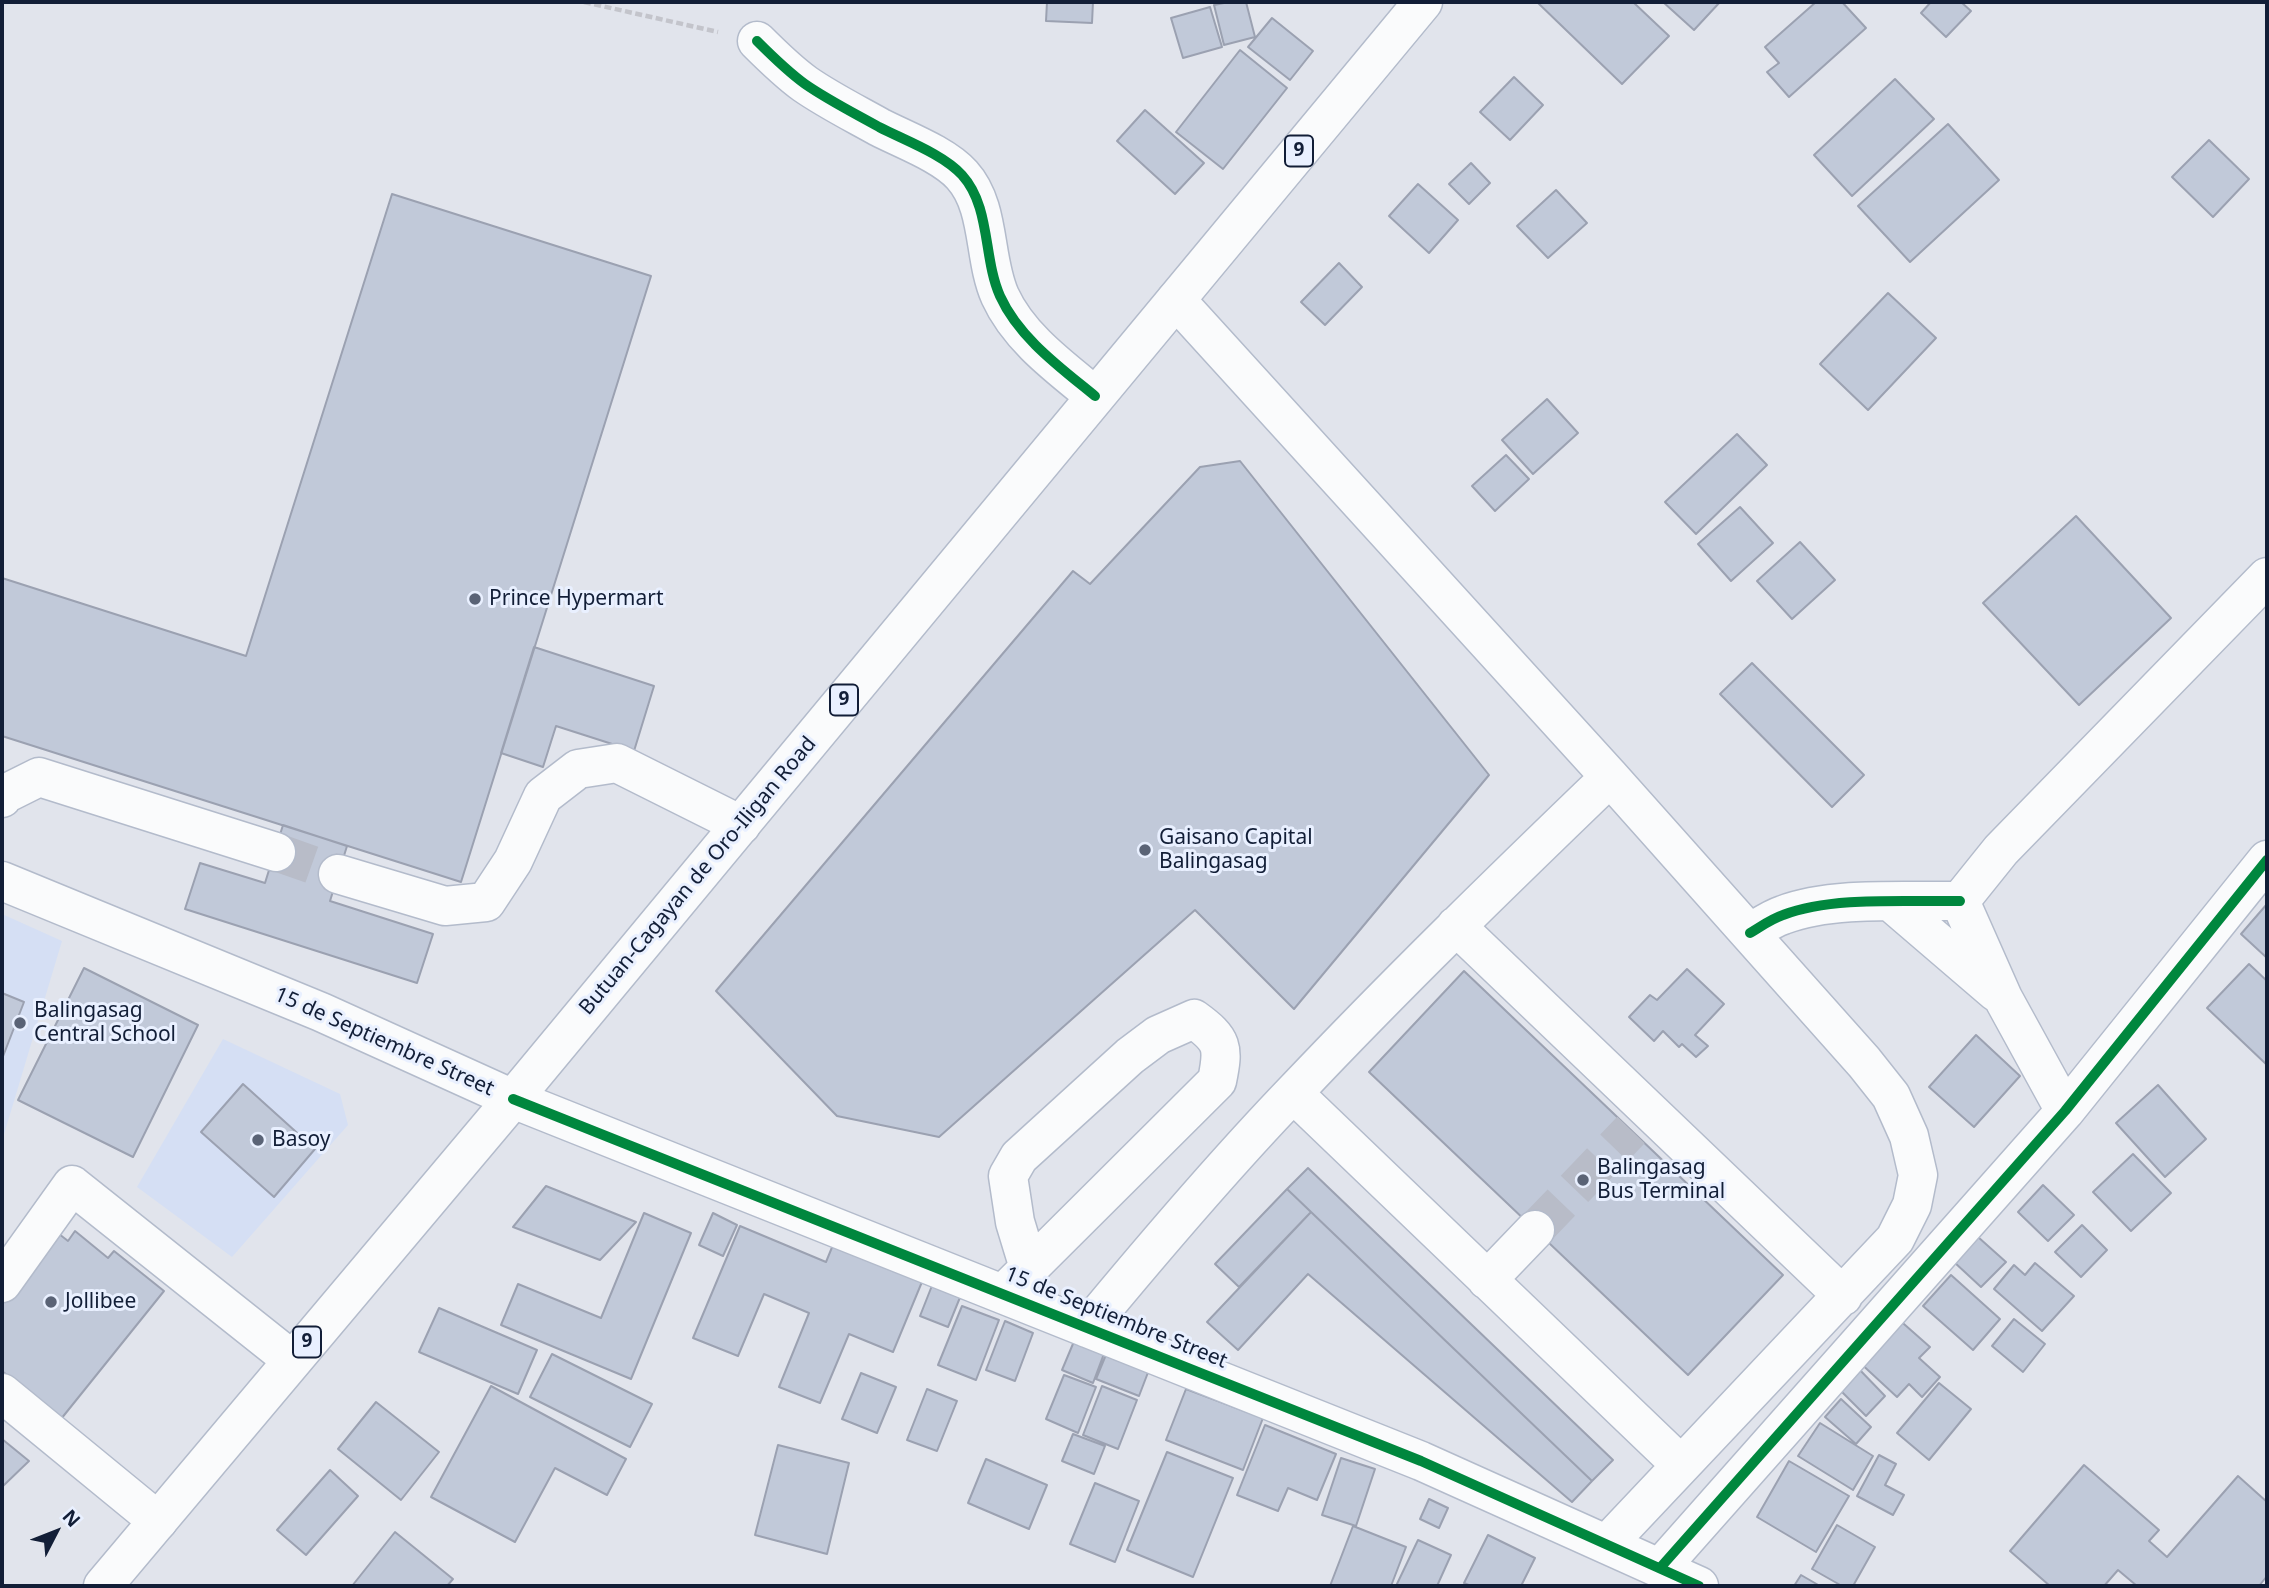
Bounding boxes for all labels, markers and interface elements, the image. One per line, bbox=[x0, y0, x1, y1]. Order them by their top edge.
road number: 9 bbox=[1285, 136, 1313, 167]
place label: Prince Hypermart bbox=[489, 586, 664, 612]
marker: Prince Hypermart bbox=[467, 591, 483, 607]
road number: 9 bbox=[830, 684, 858, 716]
street label: Butuan-Cagayan de Oro-Iligan Road bbox=[574, 732, 822, 1020]
place label: Gaisano Capital Balingasag bbox=[1159, 825, 1313, 875]
marker: Gaisano Capital Balingasag bbox=[1137, 842, 1153, 858]
street label: 15 de Septiembre Street bbox=[270, 982, 498, 1102]
place label: Balingasag Central School bbox=[34, 998, 176, 1048]
marker: Balingasag Central School bbox=[12, 1015, 28, 1031]
place label: Basoy bbox=[272, 1127, 330, 1153]
marker: Basoy bbox=[250, 1132, 266, 1148]
place label: Balingasag Bus Terminal bbox=[1597, 1155, 1725, 1205]
marker: Balingasag Bus Terminal bbox=[1575, 1172, 1591, 1188]
street label: 15 de Septiembre Street bbox=[1001, 1262, 1231, 1374]
place label: Jollibee bbox=[65, 1289, 136, 1315]
marker: Jollibee bbox=[43, 1294, 59, 1310]
road number: 9 bbox=[293, 1326, 321, 1358]
north arrow bbox=[21, 1497, 91, 1567]
text: N bbox=[57, 1504, 86, 1532]

